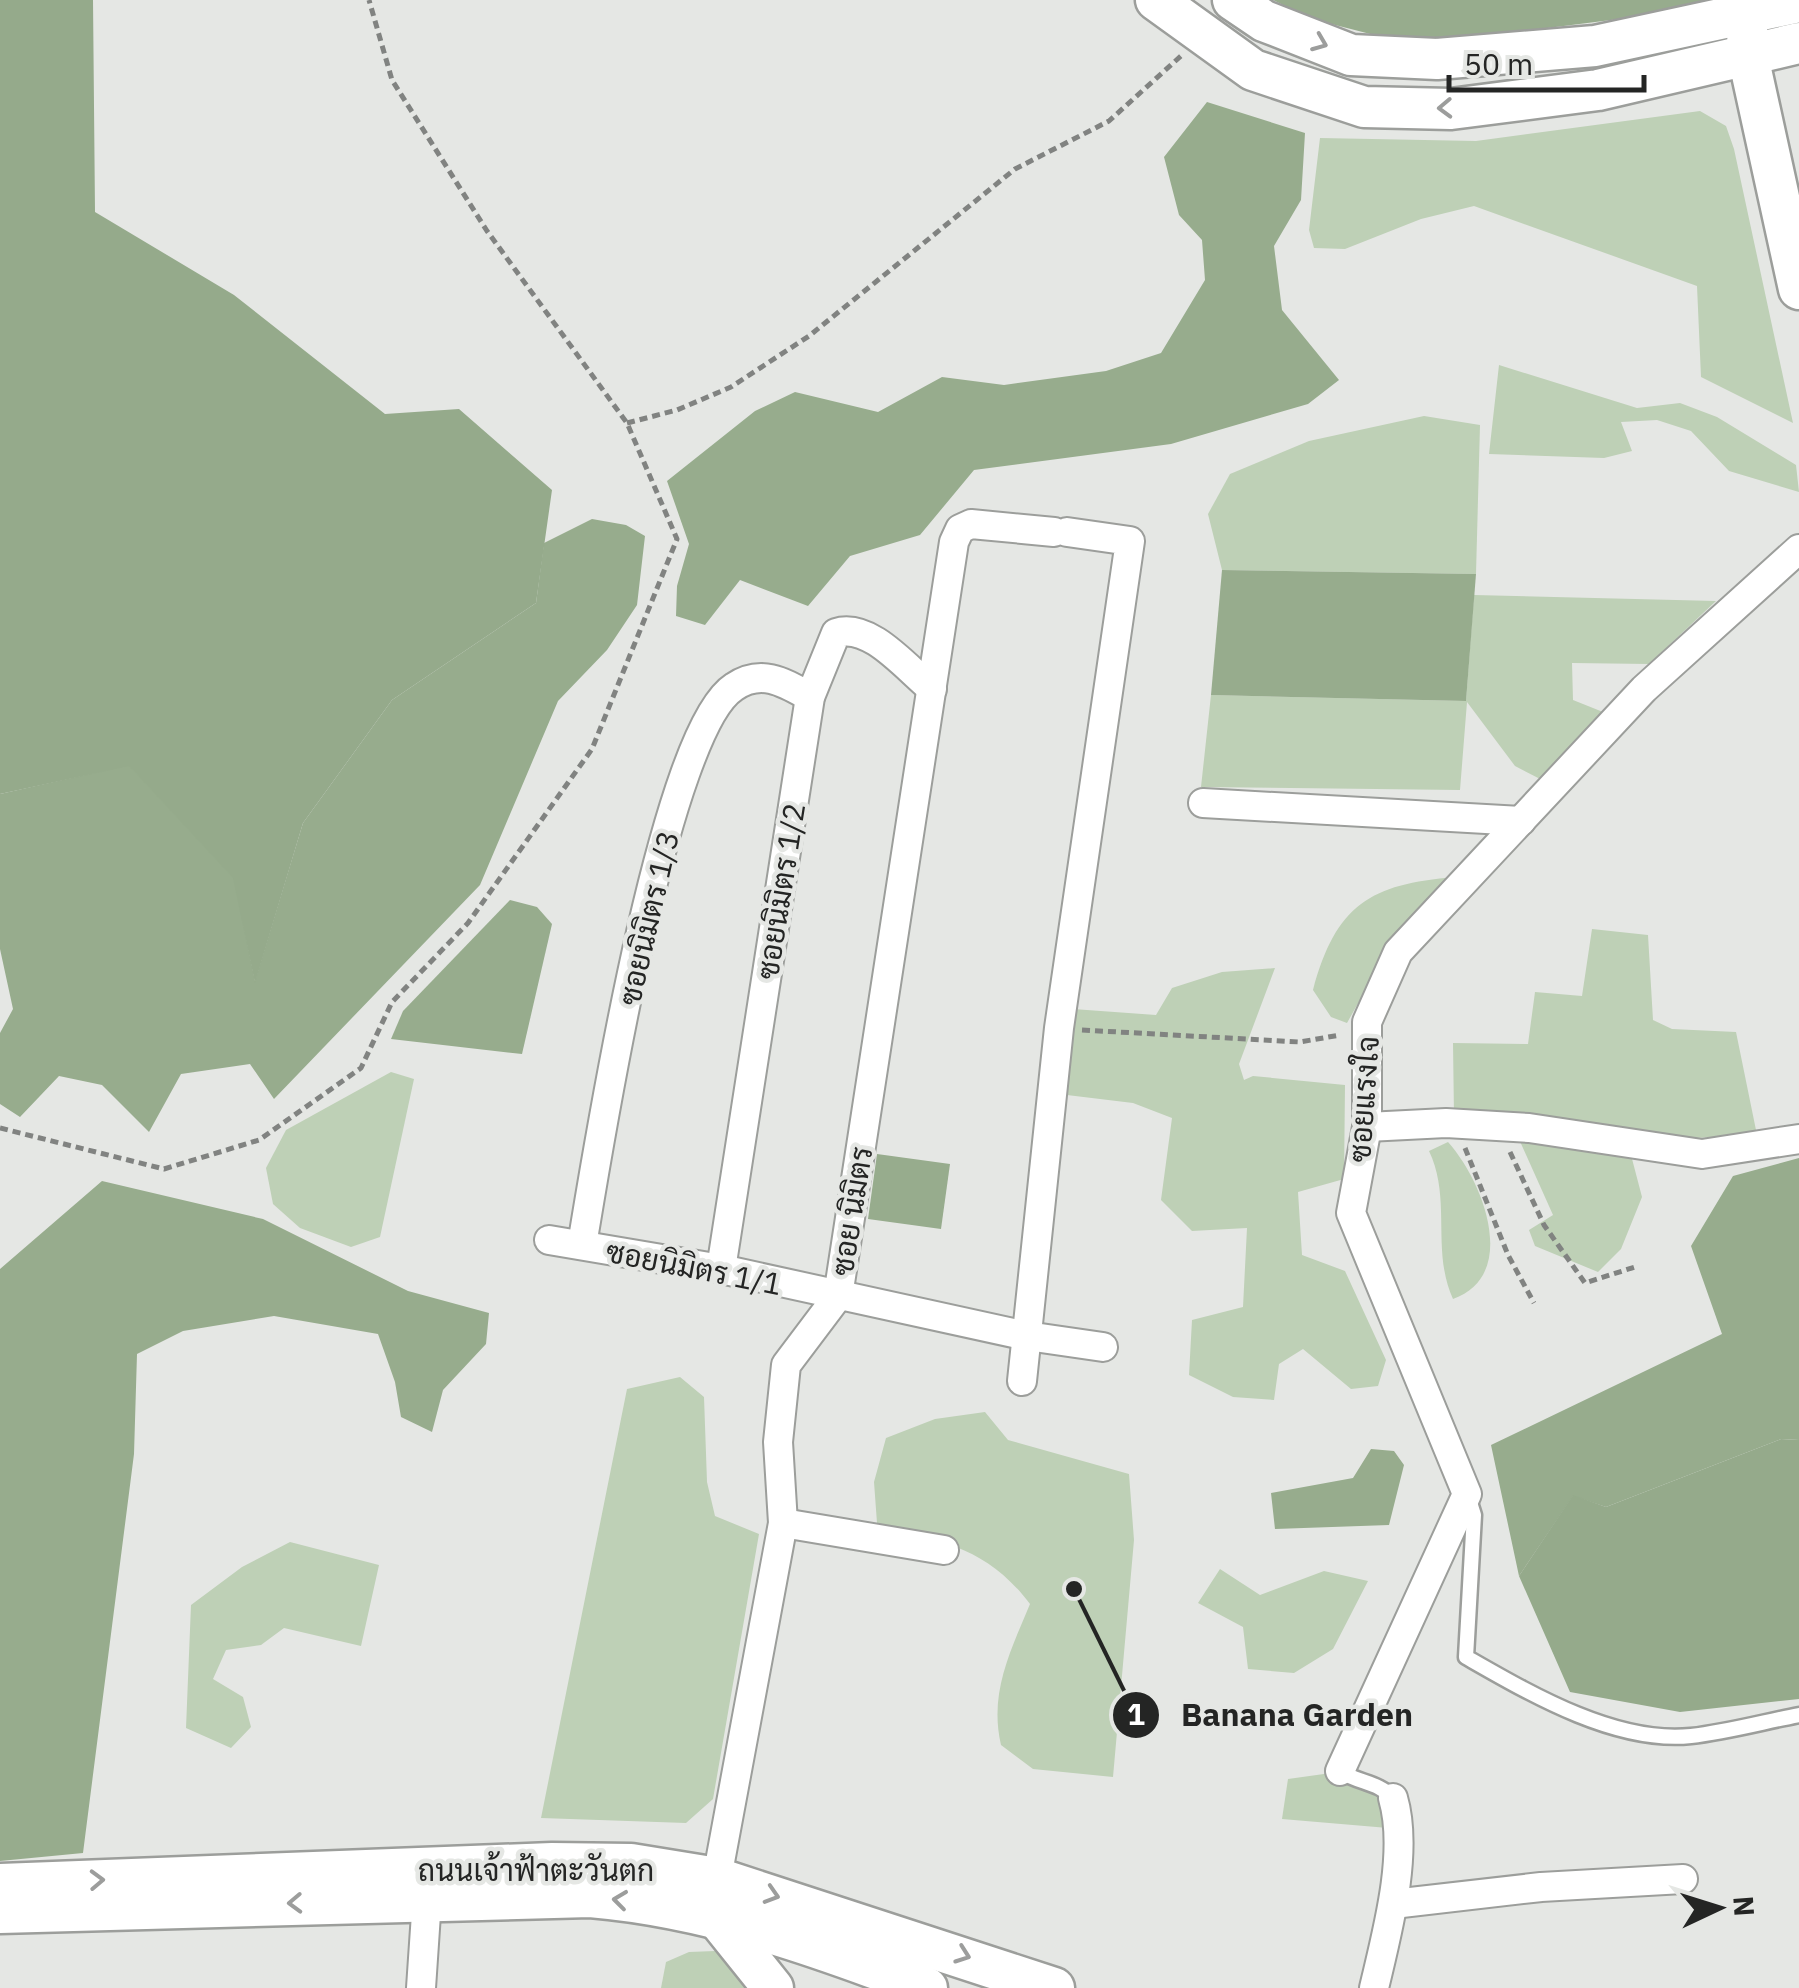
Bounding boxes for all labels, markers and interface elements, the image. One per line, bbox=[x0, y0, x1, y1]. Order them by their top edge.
scale bar bbox=[1449, 30, 1644, 92]
one-way arrow bbox=[1311, 32, 1328, 52]
text: 50 m bbox=[1464, 44, 1533, 83]
one-way arrow bbox=[1437, 97, 1453, 118]
street label: ซอยนิมิตร 1/2 bbox=[747, 800, 813, 982]
street label: ซอยนิมิตร 1/3 bbox=[609, 827, 687, 1009]
street label: ซอยแรงใจ bbox=[1339, 1034, 1387, 1164]
street label: ซอย นิมิตร bbox=[822, 1143, 880, 1279]
street label: ซอยนิมิตร 1/1 bbox=[603, 1231, 785, 1303]
callout: Banana Garden bbox=[1111, 1684, 1433, 1746]
text: Banana Garden bbox=[1181, 1693, 1413, 1735]
text: 1 bbox=[1127, 1694, 1145, 1733]
street label: ถนนเจ้าฟ้าตะวันตก bbox=[418, 1850, 654, 1889]
north arrow bbox=[1669, 1858, 1769, 1958]
one-way arrow bbox=[90, 1870, 106, 1891]
one-way arrow bbox=[763, 1883, 780, 1904]
one-way arrow bbox=[611, 1890, 627, 1911]
one-way arrow bbox=[287, 1892, 303, 1913]
text: N bbox=[1725, 1895, 1764, 1918]
one-way arrow bbox=[954, 1943, 971, 1964]

